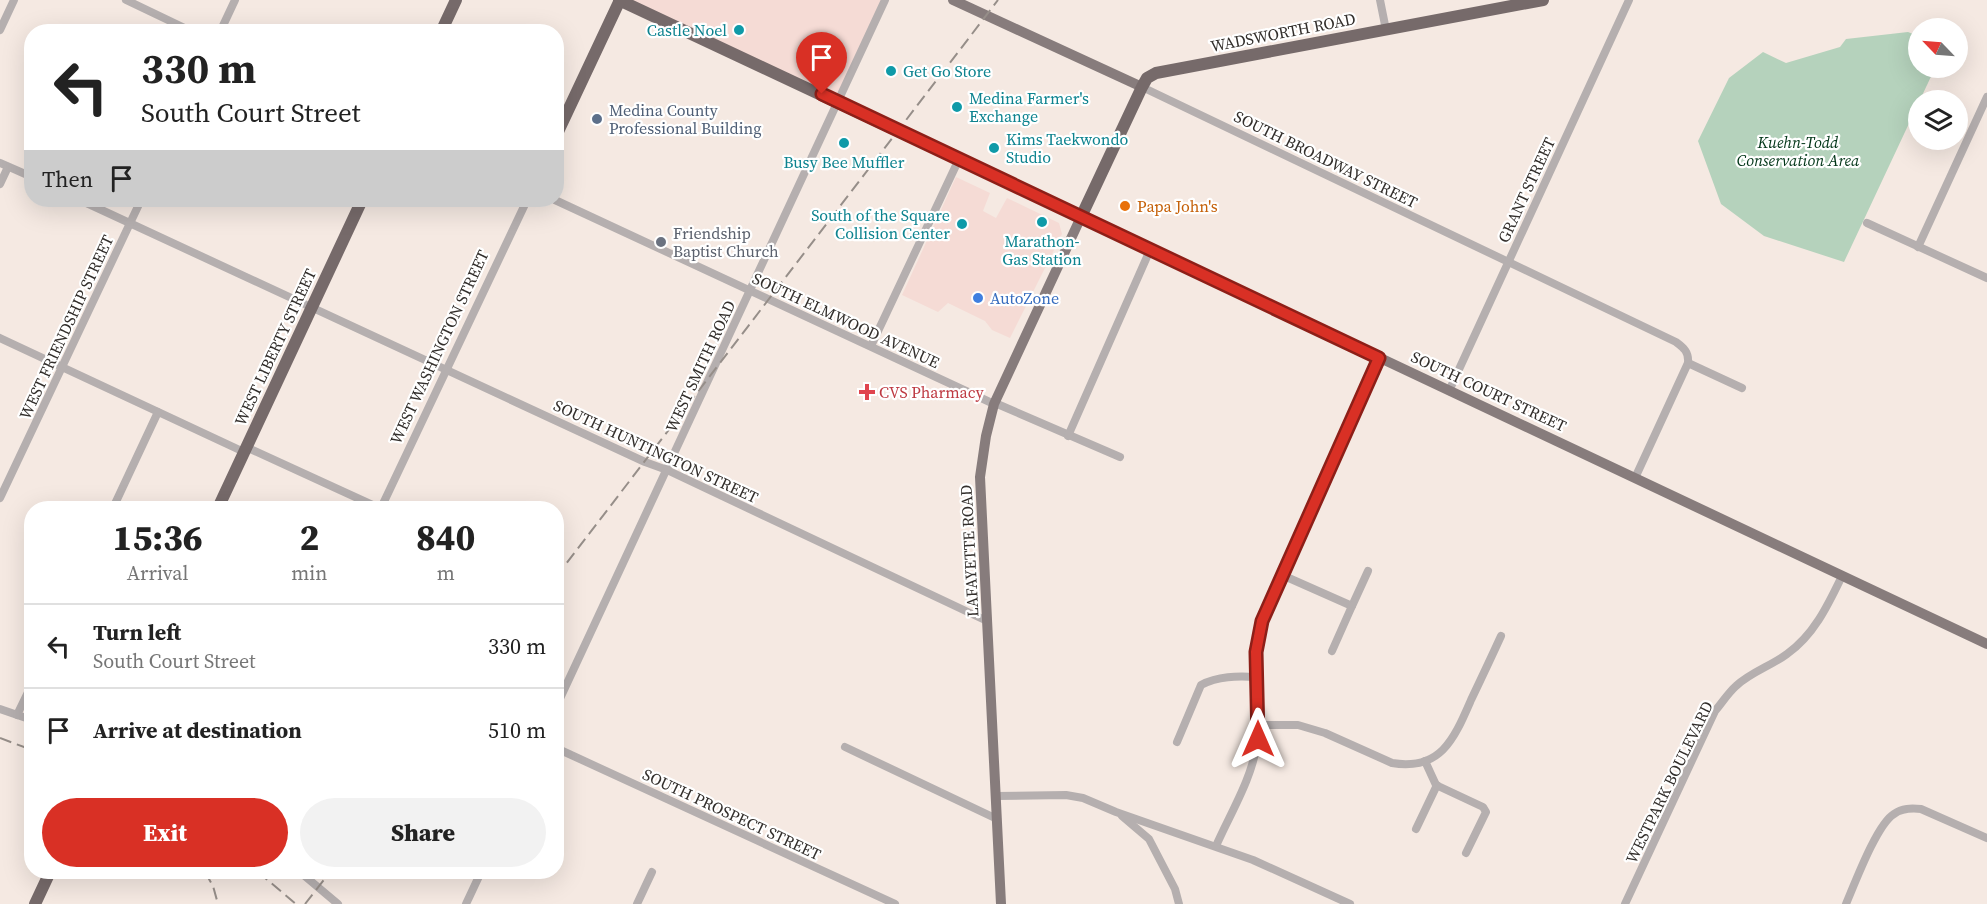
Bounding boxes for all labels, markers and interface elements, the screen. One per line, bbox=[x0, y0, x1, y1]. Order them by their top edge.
street label: WADSWORTH ROAD bbox=[1209, 7, 1357, 57]
north arrow bbox=[1908, 18, 1968, 78]
map controls bbox=[1908, 18, 1968, 150]
place label: Castle Noel bbox=[647, 19, 727, 41]
marker: Castle Noel bbox=[732, 23, 746, 37]
pin bbox=[796, 32, 847, 94]
text: 330 m bbox=[141, 39, 256, 97]
icon: arrive bbox=[805, 41, 838, 74]
icon: left bbox=[42, 48, 120, 126]
place label: Get Go Store bbox=[903, 60, 991, 82]
marker: Get Go Store bbox=[884, 64, 898, 78]
place label: Medina Farmer's Exchange bbox=[969, 87, 1089, 127]
button: layers bbox=[1908, 90, 1968, 150]
text: South Court Street bbox=[141, 94, 361, 131]
place label: Medina County Professional Building bbox=[609, 99, 761, 139]
marker: Medina Farmer's Exchange bbox=[950, 100, 964, 114]
street label: SOUTH BROADWAY STREET bbox=[1231, 105, 1422, 213]
marker: Medina County Professional Building bbox=[590, 112, 604, 126]
place label: Kims Taekwondo Studio bbox=[1006, 128, 1129, 168]
park label: Kuehn-Todd Conservation Area bbox=[1737, 131, 1860, 171]
street label: GRANT STREET bbox=[1492, 134, 1560, 246]
marker: Busy Bee Muffler bbox=[837, 136, 851, 150]
marker: Kims Taekwondo Studio bbox=[987, 141, 1001, 155]
place label: Busy Bee Muffler bbox=[783, 151, 905, 173]
icon: arrive bbox=[105, 162, 138, 195]
text: Then bbox=[42, 164, 93, 194]
place label: Papa John's bbox=[1137, 195, 1218, 217]
marker: Papa John's bbox=[1118, 199, 1132, 213]
place label: South of the Square Collision Center bbox=[811, 204, 950, 244]
marker: Marathon- Gas Station bbox=[1035, 215, 1049, 229]
marker: South of the Square Collision Center bbox=[955, 217, 969, 231]
place label: Friendship Baptist Church bbox=[673, 222, 779, 262]
place label: Marathon- Gas Station bbox=[1002, 230, 1082, 270]
street label: WEST FRIENDSHIP STREET bbox=[14, 231, 119, 423]
marker: Friendship Baptist Church bbox=[654, 235, 668, 249]
street label: WEST WASHINGTON STREET bbox=[384, 246, 494, 448]
street label: WEST LIBERTY STREET bbox=[229, 265, 321, 429]
street label: SOUTH ELMWOOD AVENUE bbox=[749, 267, 943, 373]
place label: AutoZone bbox=[990, 287, 1059, 309]
marker: AutoZone bbox=[971, 291, 985, 305]
street label: WEST SMITH ROAD bbox=[660, 296, 740, 436]
street label: SOUTH COURT STREET bbox=[1408, 345, 1571, 437]
place label: CVS Pharmacy bbox=[879, 381, 985, 403]
marker: CVS Pharmacy bbox=[860, 385, 874, 399]
street label: SOUTH HUNTINGTON STREET bbox=[550, 394, 762, 508]
street label: LAFAYETTE ROAD bbox=[955, 484, 983, 618]
text: 15:36 bbox=[113, 513, 203, 562]
text: 2 bbox=[299, 513, 319, 562]
text: 840 bbox=[416, 513, 475, 562]
text: Arrival bbox=[127, 559, 189, 587]
text: min bbox=[291, 559, 327, 587]
text: m bbox=[437, 559, 455, 587]
text: Turn left bbox=[93, 617, 181, 647]
icon: left bbox=[42, 630, 75, 663]
text: 330 m bbox=[488, 631, 546, 661]
text: South Court Street bbox=[93, 647, 256, 675]
street label: WESTPARK BOULEVARD bbox=[1620, 697, 1718, 867]
position arrow bbox=[1226, 707, 1290, 771]
icon: arrive bbox=[42, 714, 75, 747]
text: Arrive at destination bbox=[93, 715, 302, 745]
text: 510 m bbox=[488, 715, 546, 745]
street label: SOUTH PROSPECT STREET bbox=[639, 763, 825, 865]
button: Exit bbox=[42, 798, 288, 867]
button: Share bbox=[300, 798, 546, 867]

